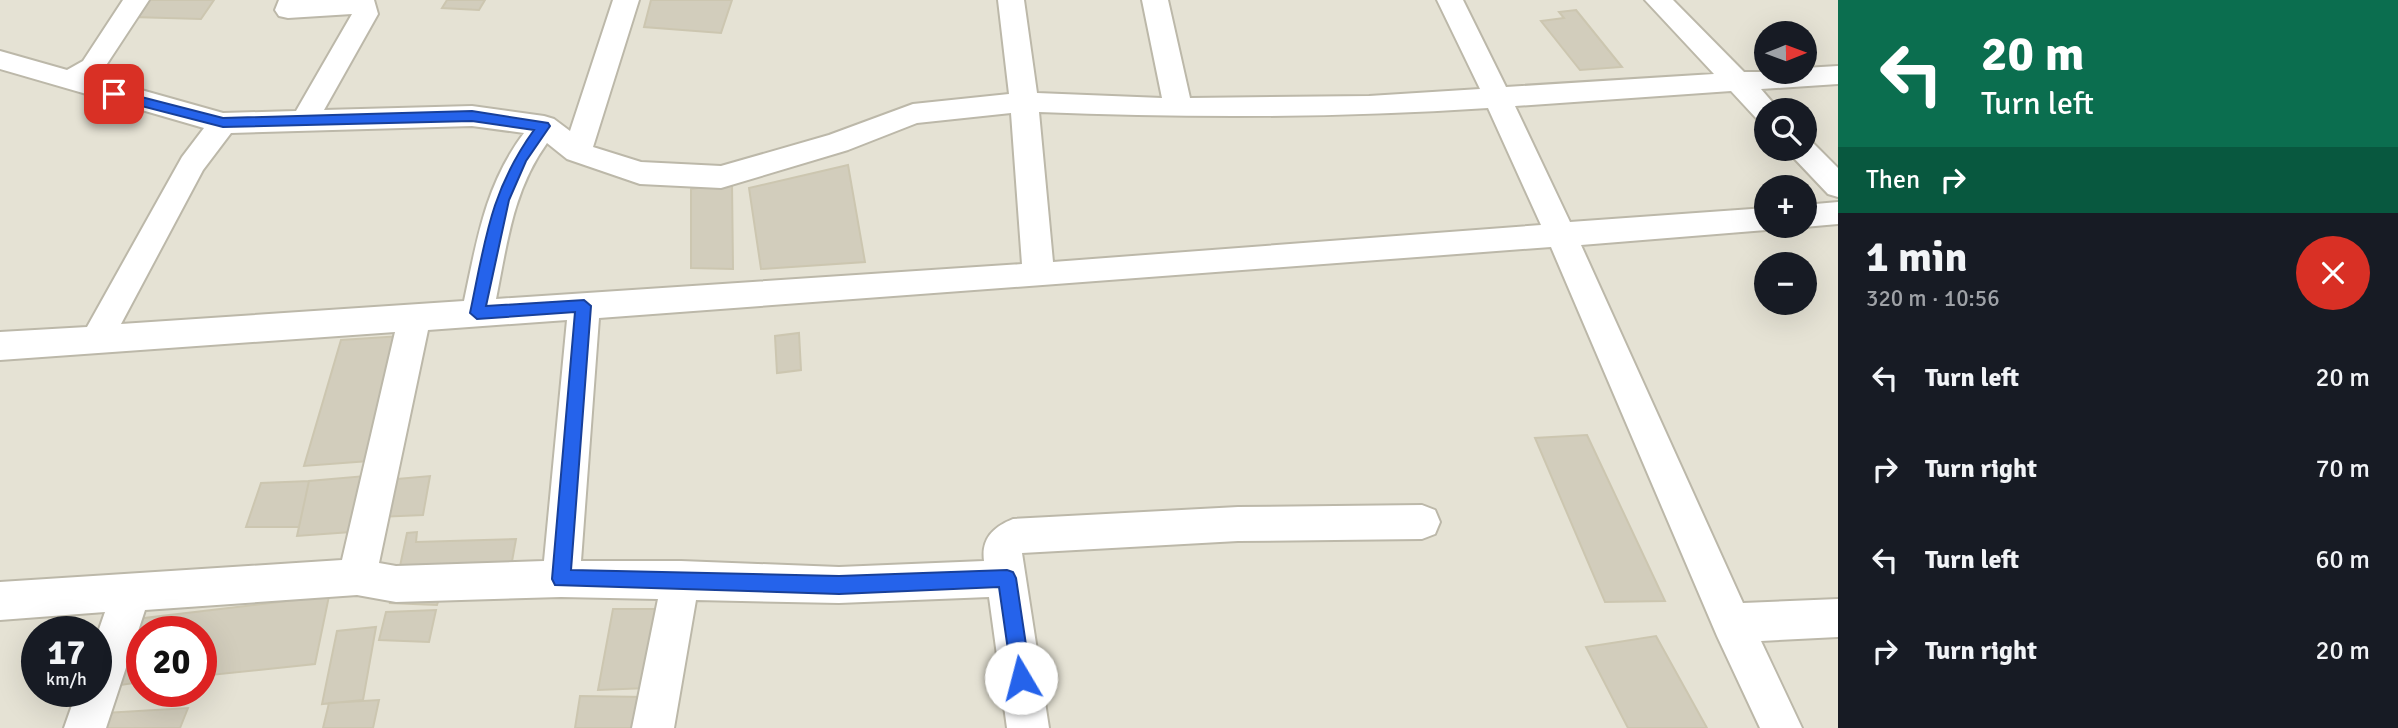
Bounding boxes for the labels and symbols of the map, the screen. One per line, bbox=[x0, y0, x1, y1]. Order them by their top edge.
north arrow bbox=[1754, 21, 1816, 84]
pin bbox=[84, 64, 144, 124]
speed limit sign: 20 bbox=[126, 616, 217, 707]
position arrow bbox=[984, 641, 1058, 715]

